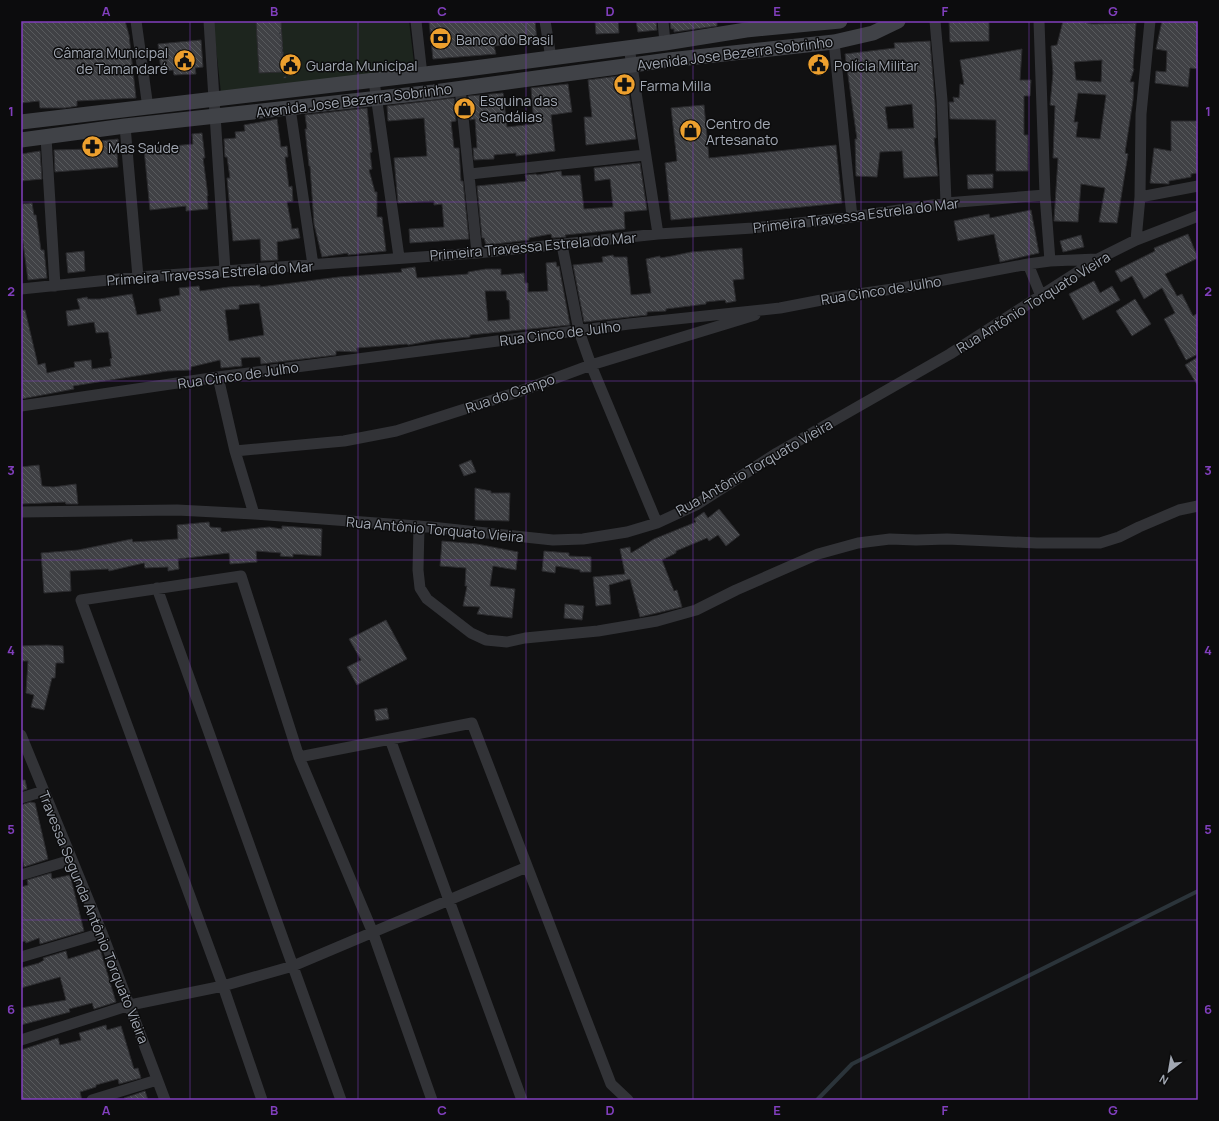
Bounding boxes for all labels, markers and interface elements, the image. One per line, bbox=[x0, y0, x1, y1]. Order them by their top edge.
text: A bbox=[102, 2, 111, 20]
text: B bbox=[270, 2, 278, 20]
text: C bbox=[437, 2, 447, 20]
text: D bbox=[605, 2, 615, 20]
text: E bbox=[773, 2, 781, 20]
text: F bbox=[942, 2, 949, 20]
text: G bbox=[1108, 2, 1118, 20]
bank icon: Banco do Brasil bbox=[428, 26, 454, 52]
place label: Banco do Brasil bbox=[456, 30, 554, 49]
street label: Avenida Jose Bezerra Sobrinho bbox=[636, 32, 834, 74]
place label: Câmara Municipal de Tamandaré bbox=[53, 43, 168, 78]
public building icon: Câmara Municipal de Tamandaré bbox=[171, 47, 197, 73]
public building icon: Guarda Municipal bbox=[278, 52, 304, 78]
public building icon: Polícia Militar bbox=[805, 52, 831, 78]
place label: Guarda Municipal bbox=[306, 56, 418, 75]
place label: Polícia Militar bbox=[834, 56, 919, 75]
pharmacy icon: Farma Milla bbox=[612, 72, 638, 98]
place label: Farma Milla bbox=[640, 76, 711, 95]
street label: Avenida Jose Bezerra Sobrinho bbox=[255, 79, 453, 121]
place label: Esquina das Sandálias bbox=[480, 91, 558, 126]
shop icon: Esquina das Sandálias bbox=[452, 95, 478, 121]
text: 1 bbox=[8, 102, 14, 120]
text: 1 bbox=[1205, 102, 1211, 120]
place label: Centro de Artesanato bbox=[706, 114, 778, 149]
shop icon: Centro de Artesanato bbox=[677, 118, 703, 144]
pharmacy icon: Mas Saúde bbox=[80, 134, 106, 160]
place label: Mas Saúde bbox=[108, 138, 179, 157]
street label: Primeira Travessa Estrela do Mar bbox=[752, 193, 960, 237]
street label: Primeira Travessa Estrela do Mar bbox=[429, 227, 637, 265]
street label: Rua Antônio Torquato Vieira bbox=[953, 247, 1113, 357]
street label: Primeira Travessa Estrela do Mar bbox=[106, 256, 314, 290]
street label: Rua Cinco de Julho bbox=[819, 271, 943, 309]
text: 2 bbox=[7, 282, 15, 300]
text: 2 bbox=[1204, 282, 1212, 300]
street label: Rua Cinco de Julho bbox=[498, 316, 622, 350]
street label: Rua Cinco de Julho bbox=[176, 357, 300, 393]
street label: Rua do Campo bbox=[463, 369, 557, 417]
street label: Rua Antônio Torquato Vieira bbox=[672, 414, 836, 520]
text: 3 bbox=[7, 461, 15, 479]
text: 3 bbox=[1204, 461, 1212, 479]
street label: Rua Antônio Torquato Vieira bbox=[346, 512, 524, 546]
text: 4 bbox=[7, 641, 15, 659]
text: 4 bbox=[1204, 641, 1212, 659]
street label: Travessa Segunda Antônio Torquato Vieira bbox=[34, 788, 154, 1046]
text: 5 bbox=[7, 820, 15, 838]
text: 5 bbox=[1204, 820, 1212, 838]
text: 6 bbox=[7, 1000, 15, 1018]
text: 6 bbox=[1204, 1000, 1212, 1018]
north arrow bbox=[1149, 1051, 1189, 1091]
text: N bbox=[1156, 1071, 1171, 1088]
text: A bbox=[102, 1101, 111, 1119]
text: B bbox=[270, 1101, 278, 1119]
text: C bbox=[437, 1101, 447, 1119]
text: D bbox=[605, 1101, 615, 1119]
text: E bbox=[773, 1101, 781, 1119]
text: F bbox=[942, 1101, 949, 1119]
text: G bbox=[1108, 1101, 1118, 1119]

